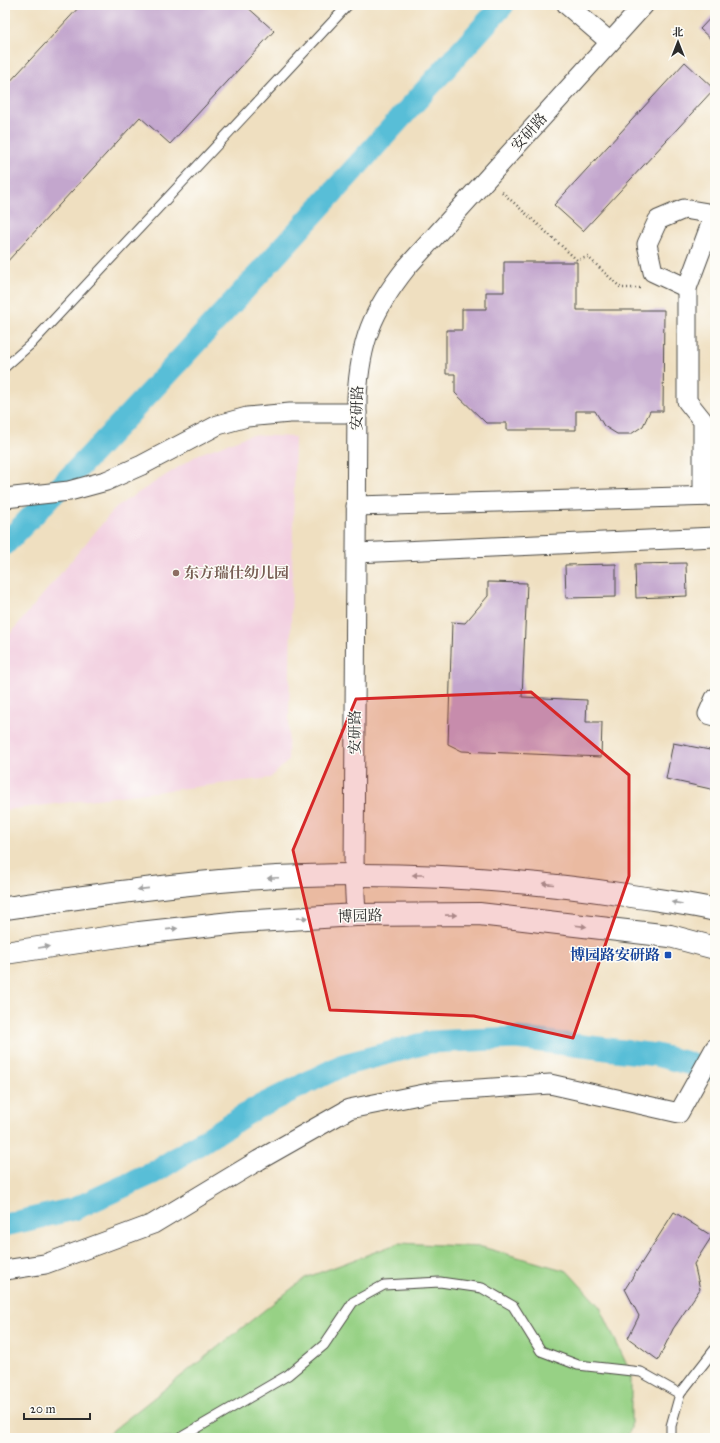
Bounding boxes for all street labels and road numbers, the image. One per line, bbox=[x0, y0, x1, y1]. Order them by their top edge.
street label: 安研路 bbox=[507, 109, 551, 155]
street label: 安研路 bbox=[348, 385, 366, 431]
street label: 安研路 bbox=[346, 709, 364, 755]
street label: 博园路 bbox=[337, 906, 383, 926]

